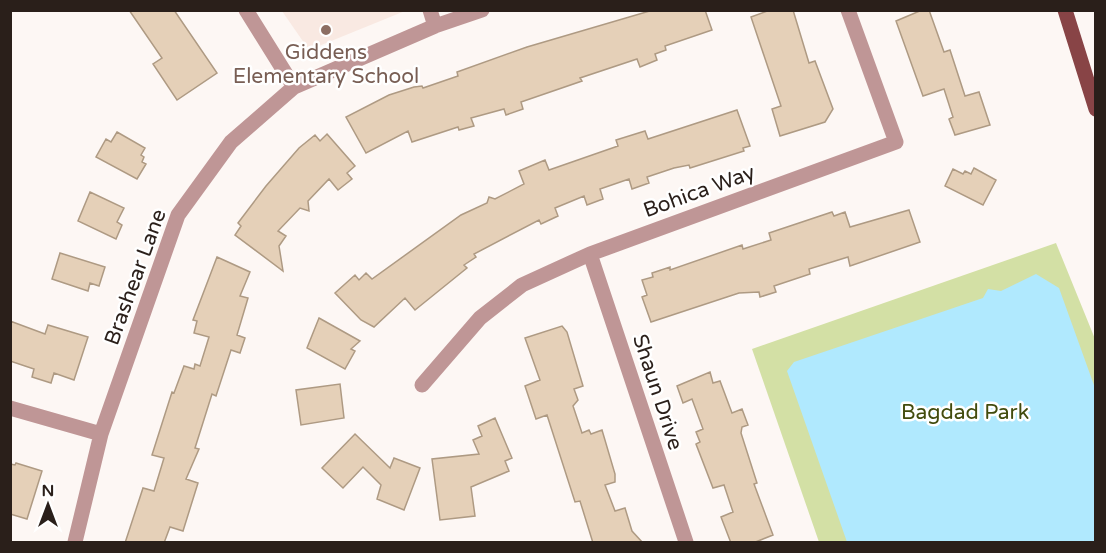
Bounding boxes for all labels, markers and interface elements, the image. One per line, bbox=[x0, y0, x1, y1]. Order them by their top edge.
marker: Giddens Elementary School bbox=[319, 23, 333, 37]
place label: Giddens Elementary School bbox=[233, 40, 419, 89]
street label: Bohica Way bbox=[640, 160, 758, 223]
street label: Brashear Lane bbox=[99, 206, 172, 349]
street label: Shaun Drive bbox=[627, 331, 688, 453]
park label: Bagdad Park bbox=[901, 400, 1029, 425]
north arrow bbox=[18, 475, 78, 535]
text: N bbox=[42, 481, 54, 501]

